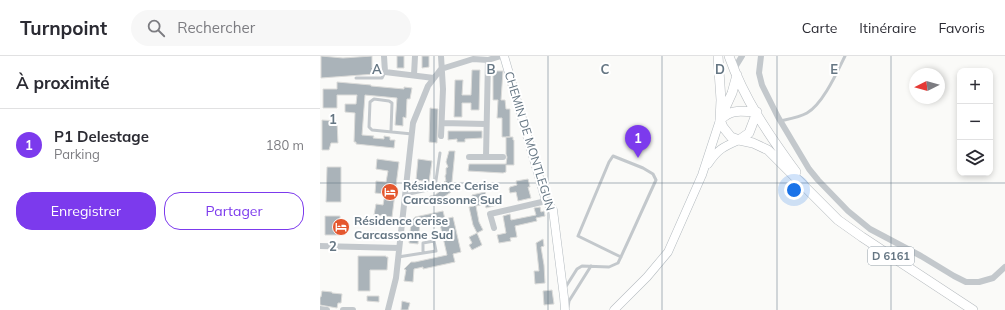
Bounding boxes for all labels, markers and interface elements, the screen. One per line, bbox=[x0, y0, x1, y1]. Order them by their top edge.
search box bbox=[131, 10, 411, 46]
text: Turnpoint bbox=[20, 16, 107, 40]
icon: search bbox=[145, 17, 167, 39]
text: Rechercher bbox=[177, 18, 255, 37]
text: Carte bbox=[802, 19, 837, 37]
text: Itinéraire bbox=[859, 19, 916, 37]
text: Favoris bbox=[938, 19, 985, 37]
text: A bbox=[372, 61, 382, 77]
text: B bbox=[487, 61, 496, 77]
text: C bbox=[601, 61, 610, 77]
text: D bbox=[715, 61, 725, 77]
text: E bbox=[830, 61, 838, 77]
north arrow bbox=[909, 68, 945, 104]
map controls bbox=[957, 68, 993, 176]
button: + bbox=[957, 68, 993, 104]
street label: CHEMIN DE MONTLEGUN bbox=[502, 70, 558, 212]
text: À proximité bbox=[16, 72, 110, 93]
button: − bbox=[957, 104, 993, 140]
text: 1 bbox=[329, 111, 337, 127]
pin: 1 bbox=[625, 125, 651, 158]
text: P1 Delestage bbox=[54, 127, 149, 146]
text: 1 bbox=[25, 137, 33, 153]
text: 180 m bbox=[266, 137, 304, 153]
button: layers bbox=[957, 140, 993, 176]
text: Parking bbox=[54, 146, 100, 162]
place label: Résidence Cerise Carcassonne Sud bbox=[403, 178, 502, 207]
your location bbox=[784, 180, 804, 200]
hotel icon: Résidence Cerise Carcassonne Sud bbox=[380, 182, 400, 202]
button: Enregistrer bbox=[16, 192, 156, 230]
button: Partager bbox=[164, 192, 304, 230]
place label: Résidence cerise Carcassonne Sud bbox=[354, 213, 453, 242]
hotel icon: Résidence cerise Carcassonne Sud bbox=[331, 217, 351, 237]
text: 2 bbox=[329, 238, 337, 254]
road number: D 6161 bbox=[868, 247, 914, 265]

